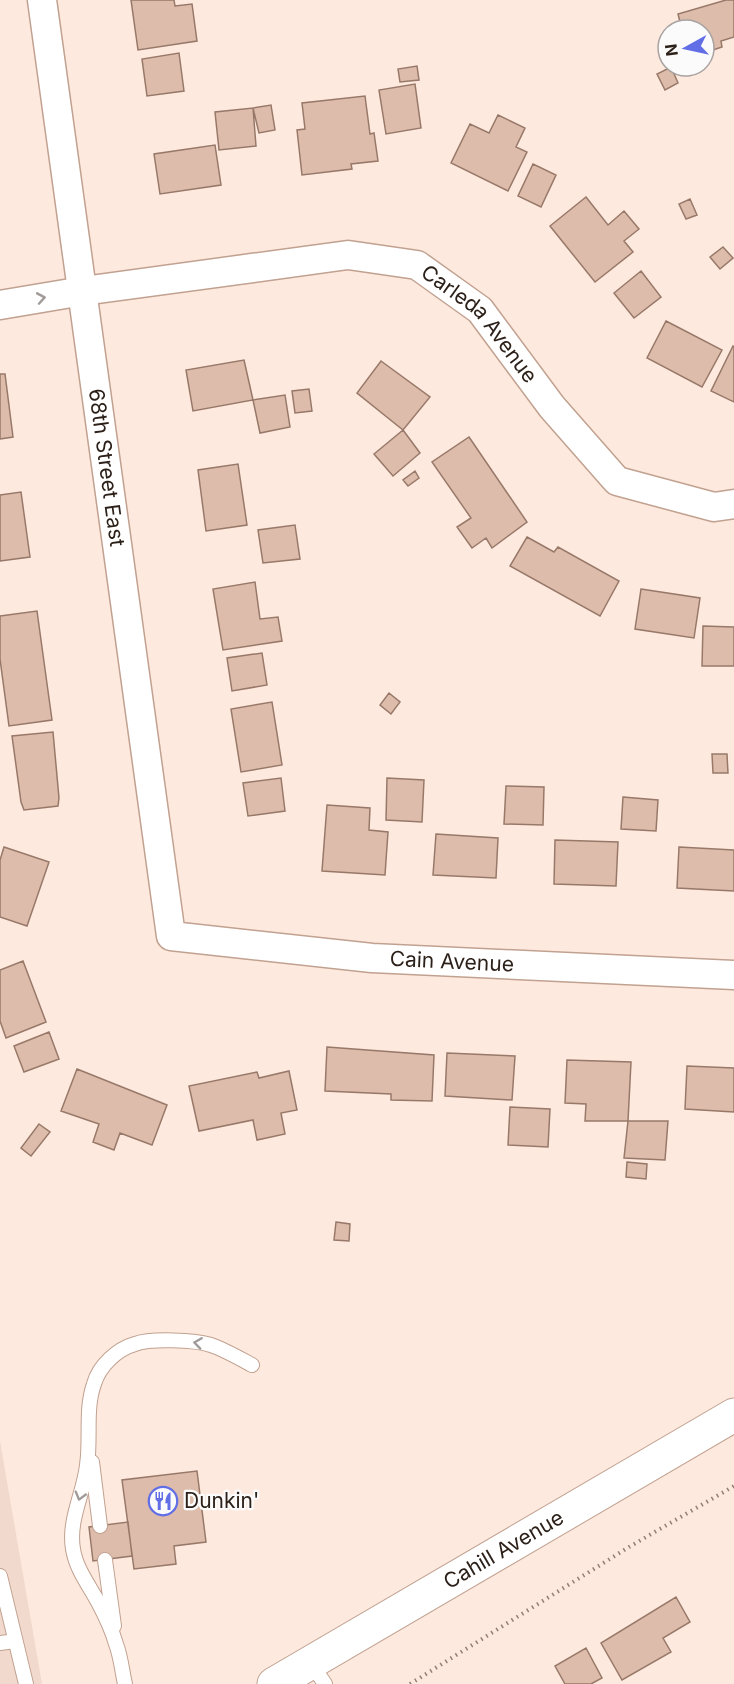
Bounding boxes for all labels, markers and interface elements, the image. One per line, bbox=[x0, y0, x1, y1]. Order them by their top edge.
north arrow bbox=[656, 18, 716, 78]
text: N bbox=[660, 43, 682, 58]
street label: Carleda Avenue bbox=[417, 259, 543, 388]
one-way arrow bbox=[36, 292, 46, 305]
street label: 68th Street East bbox=[84, 387, 130, 548]
street label: Cain Avenue bbox=[389, 946, 515, 977]
one-way arrow bbox=[194, 1338, 203, 1350]
restaurant icon: Dunkin' bbox=[147, 1485, 179, 1517]
place label: Dunkin' bbox=[184, 1488, 259, 1513]
one-way arrow bbox=[75, 1490, 87, 1501]
street label: Cahill Avenue bbox=[439, 1505, 568, 1594]

